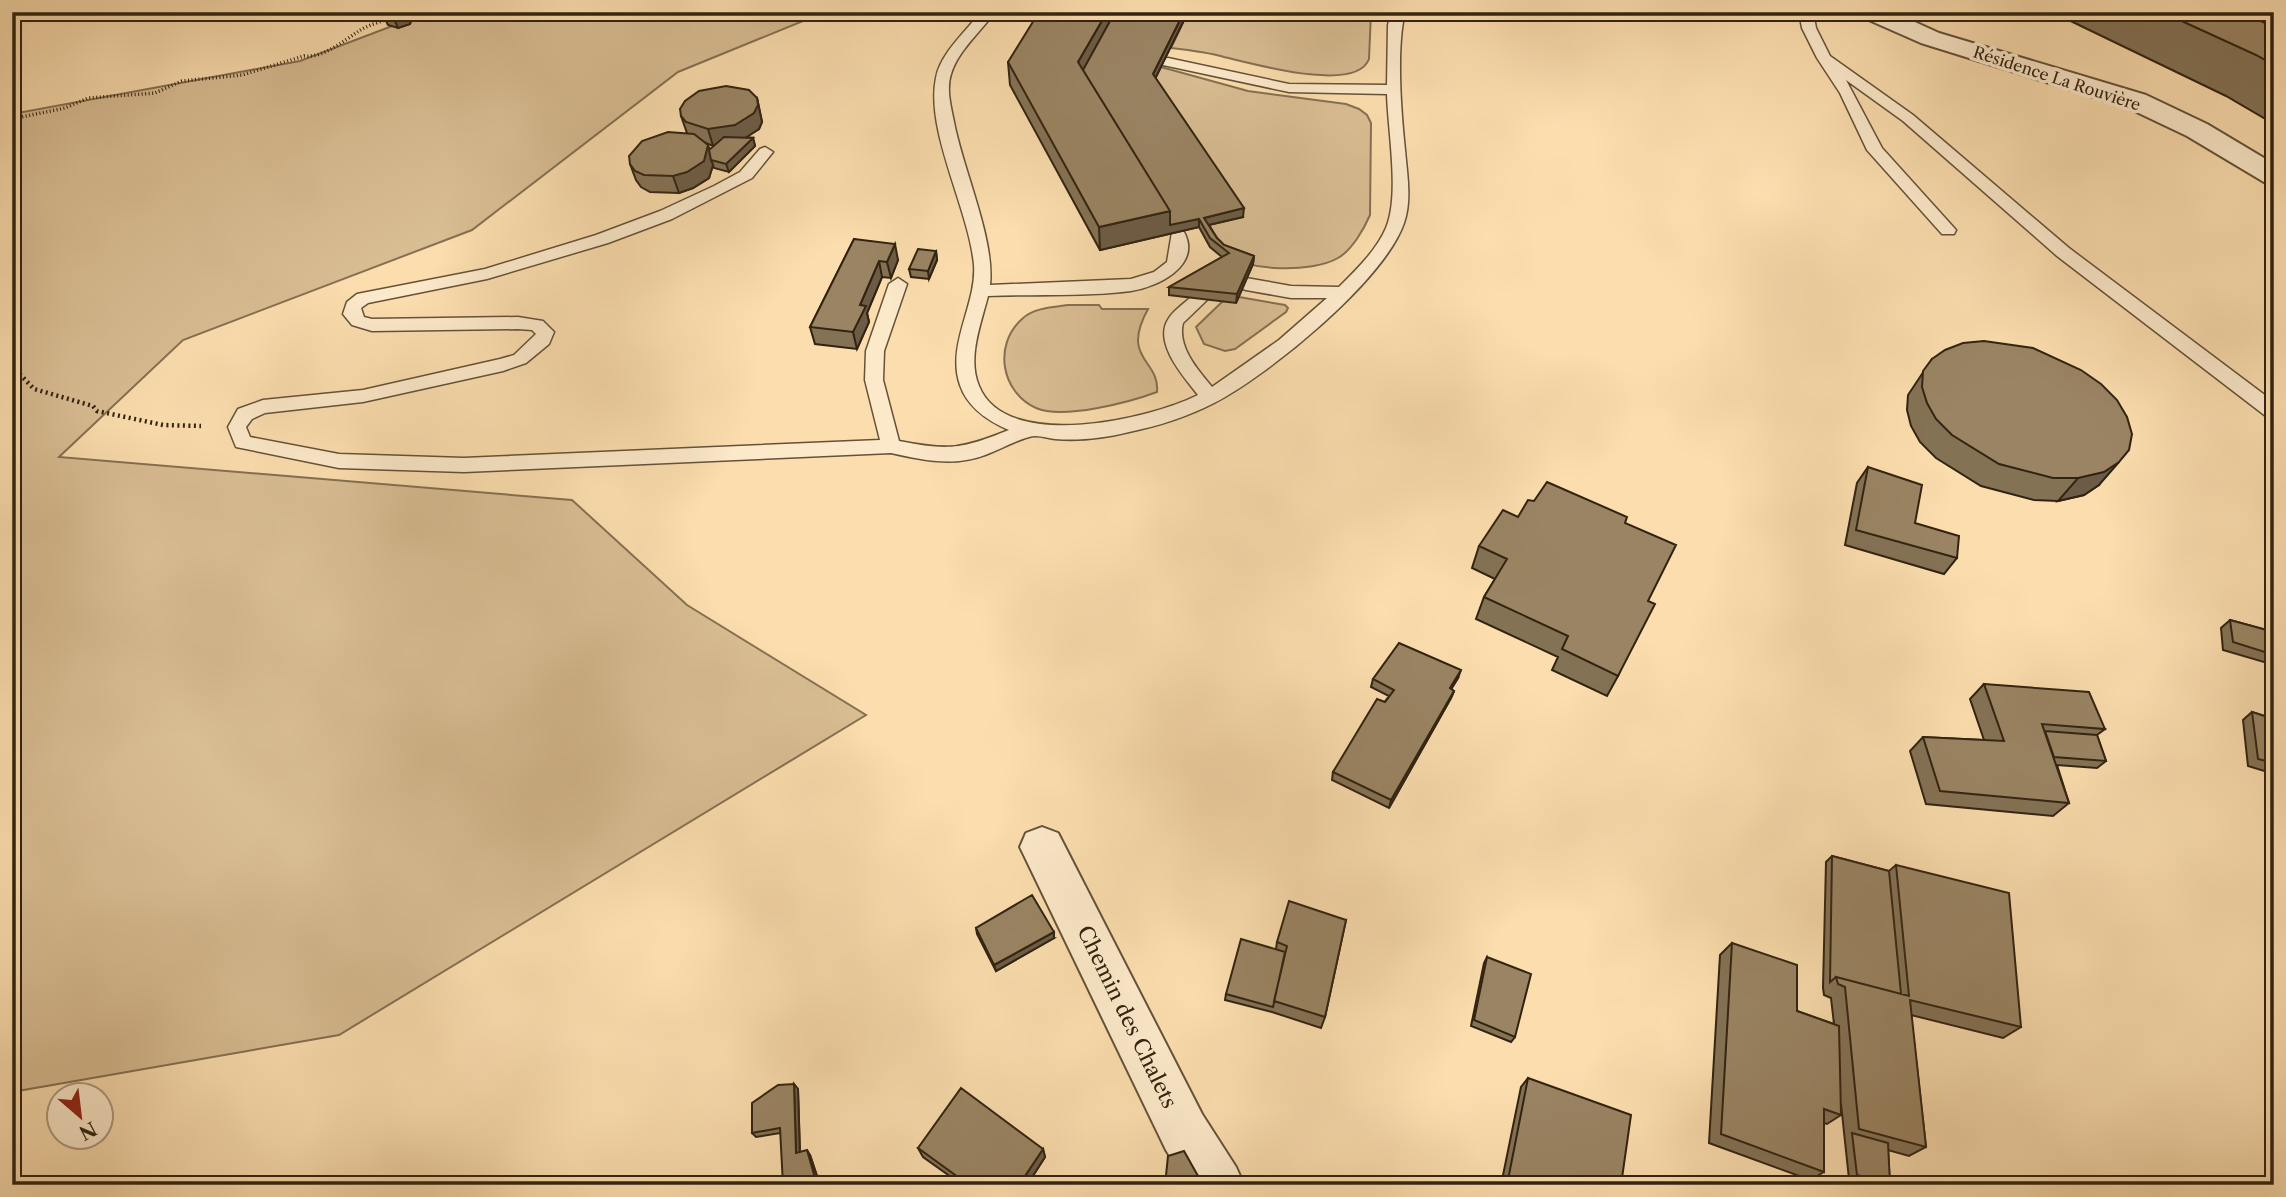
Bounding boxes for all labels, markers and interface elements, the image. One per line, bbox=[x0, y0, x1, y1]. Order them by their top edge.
street label: Résidence La Rouvière bbox=[1971, 41, 2143, 115]
street label: Chemin des Chalets bbox=[1072, 921, 1183, 1112]
north arrow bbox=[46, 1082, 116, 1152]
text: N bbox=[75, 1117, 100, 1145]

